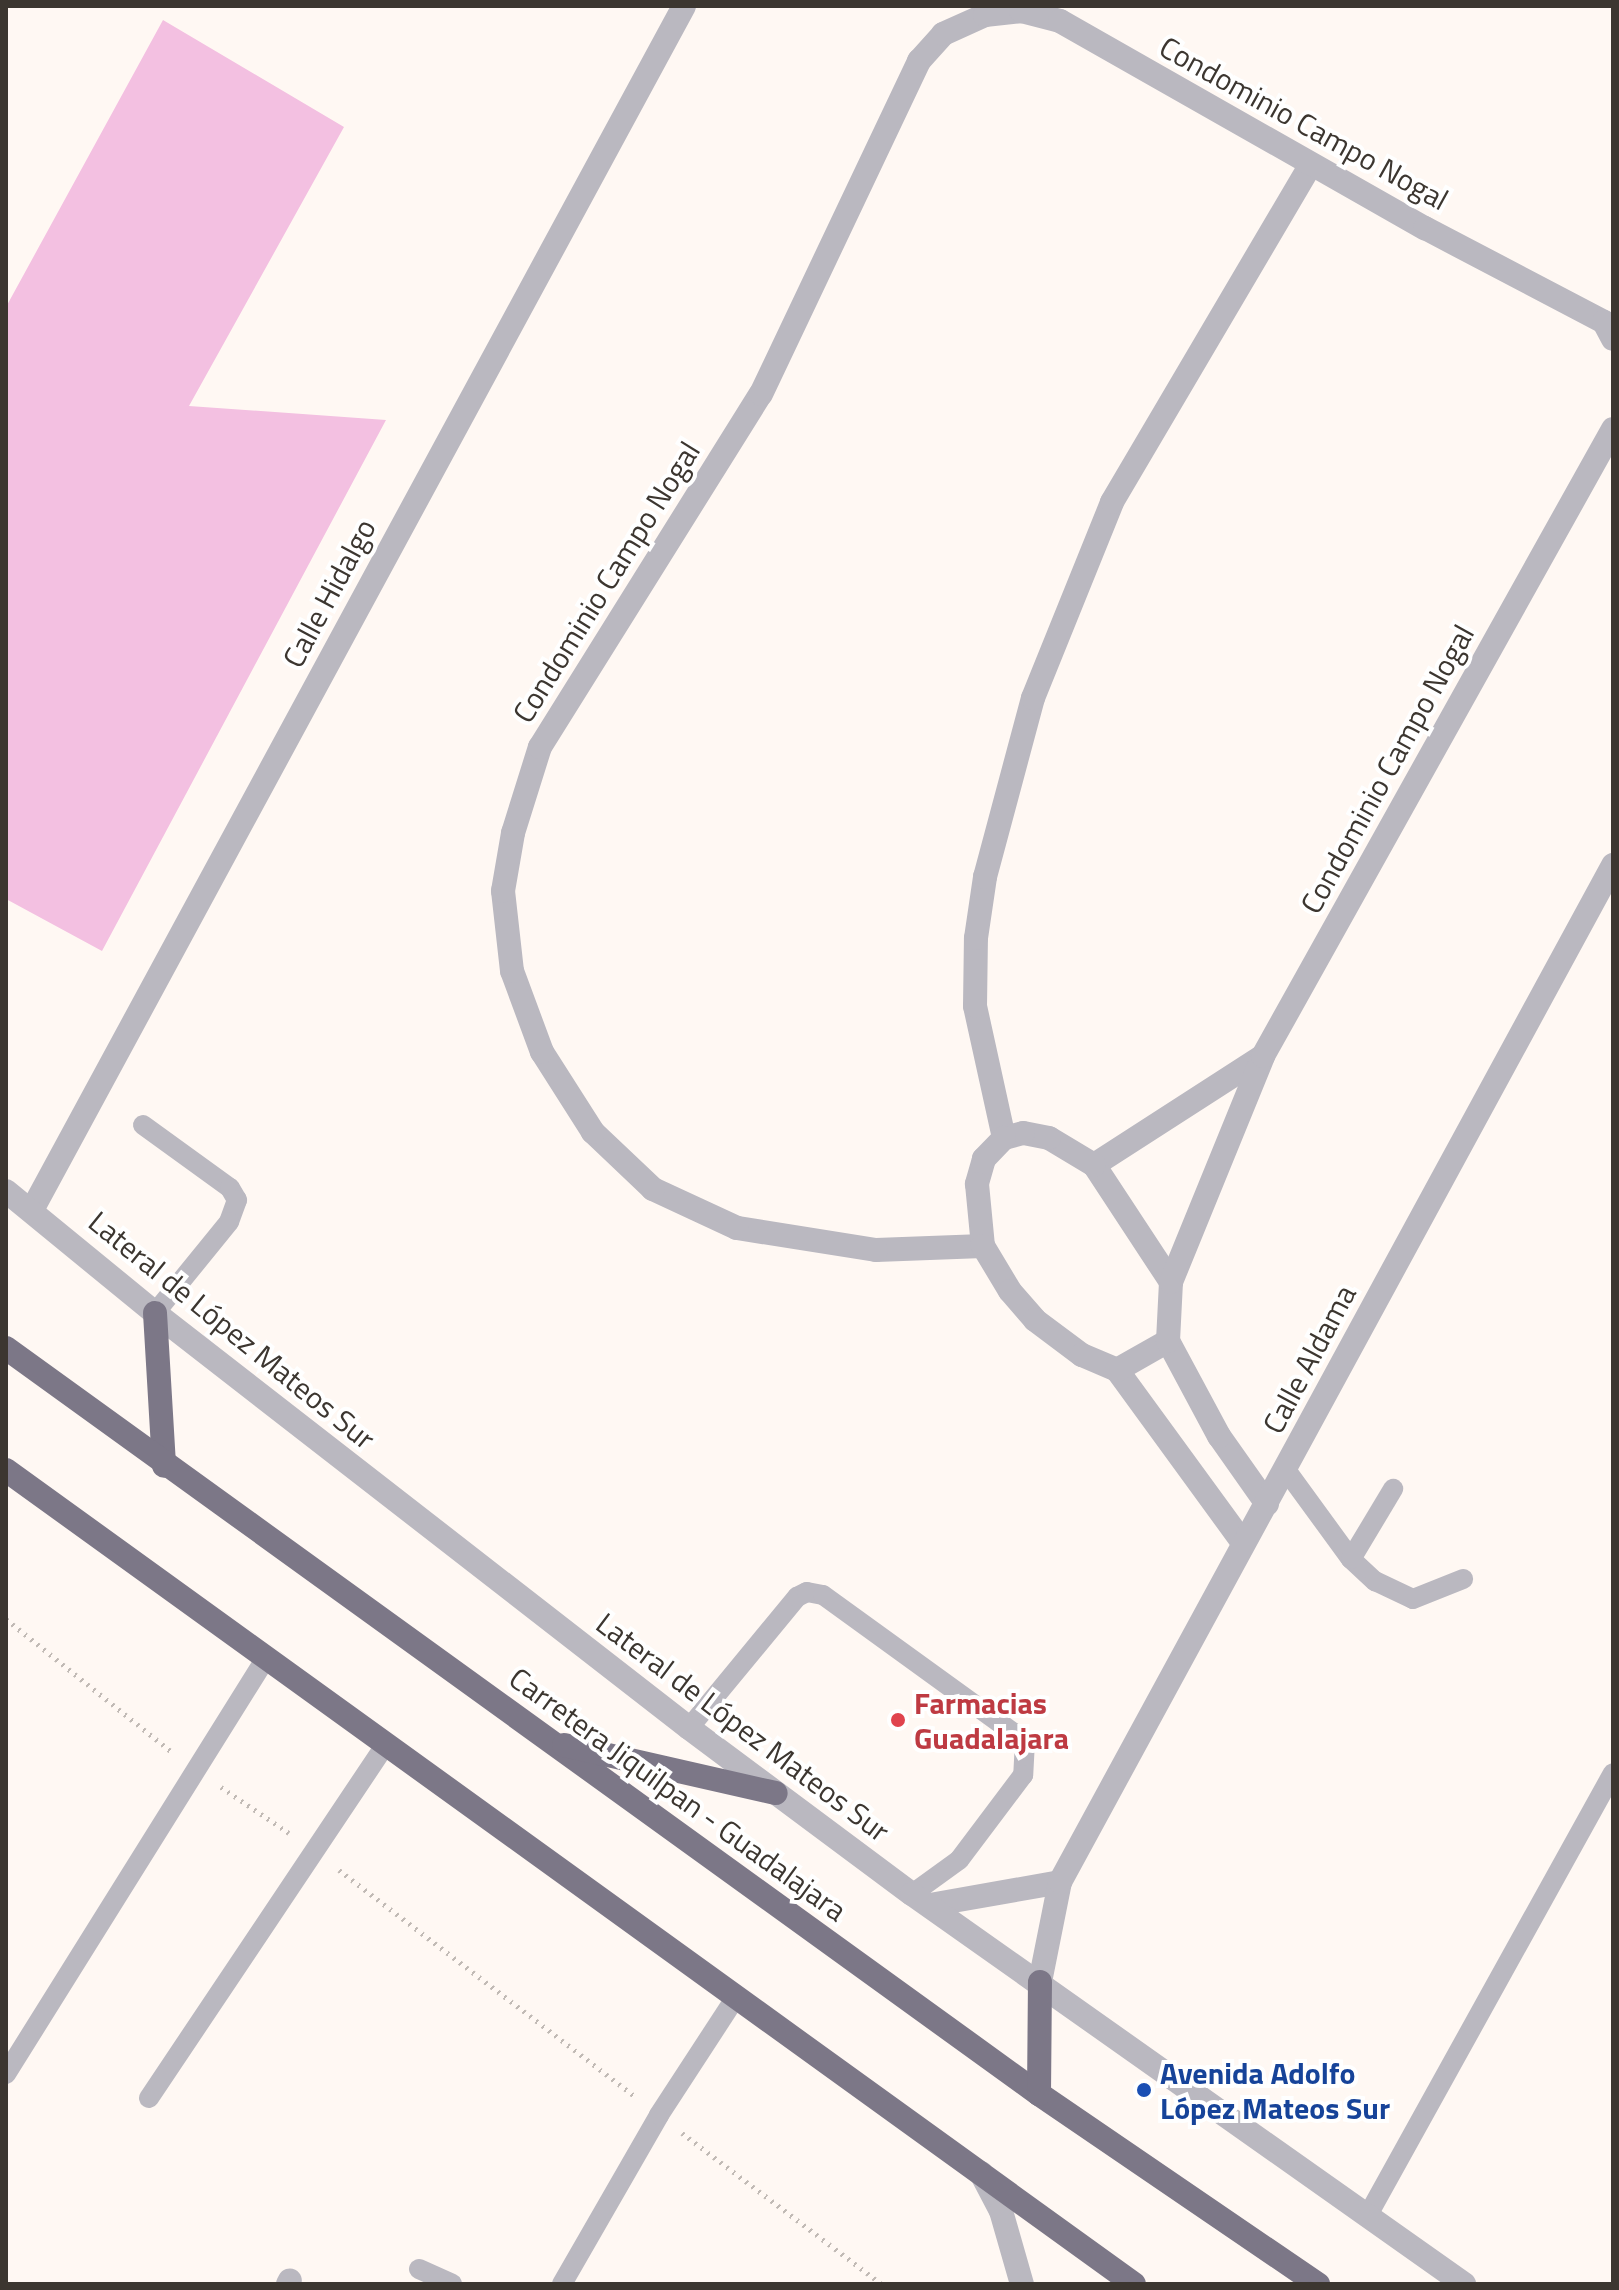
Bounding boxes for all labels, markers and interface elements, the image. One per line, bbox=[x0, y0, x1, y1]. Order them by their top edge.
street label: Condominio Campo Nogal bbox=[1153, 29, 1455, 217]
street label: Condominio Campo Nogal bbox=[505, 435, 707, 729]
street label: Calle Hidalgo bbox=[275, 513, 383, 673]
street label: Condominio Campo Nogal bbox=[1293, 618, 1481, 920]
street label: Lateral de López Mateos Sur bbox=[82, 1203, 382, 1457]
street label: Calle Aldama bbox=[1255, 1279, 1363, 1439]
street label: Lateral de López Mateos Sur bbox=[589, 1605, 897, 1849]
street label: Carretera Jiquilpan - Guadalajara bbox=[503, 1660, 853, 1928]
place label: Farmacias Guadalajara bbox=[914, 1685, 1069, 1756]
marker: Farmacias Guadalajara bbox=[889, 1711, 907, 1729]
place label: Avenida Adolfo López Mateos Sur bbox=[1160, 2055, 1390, 2126]
marker: Avenida Adolfo López Mateos Sur bbox=[1135, 2081, 1153, 2099]

